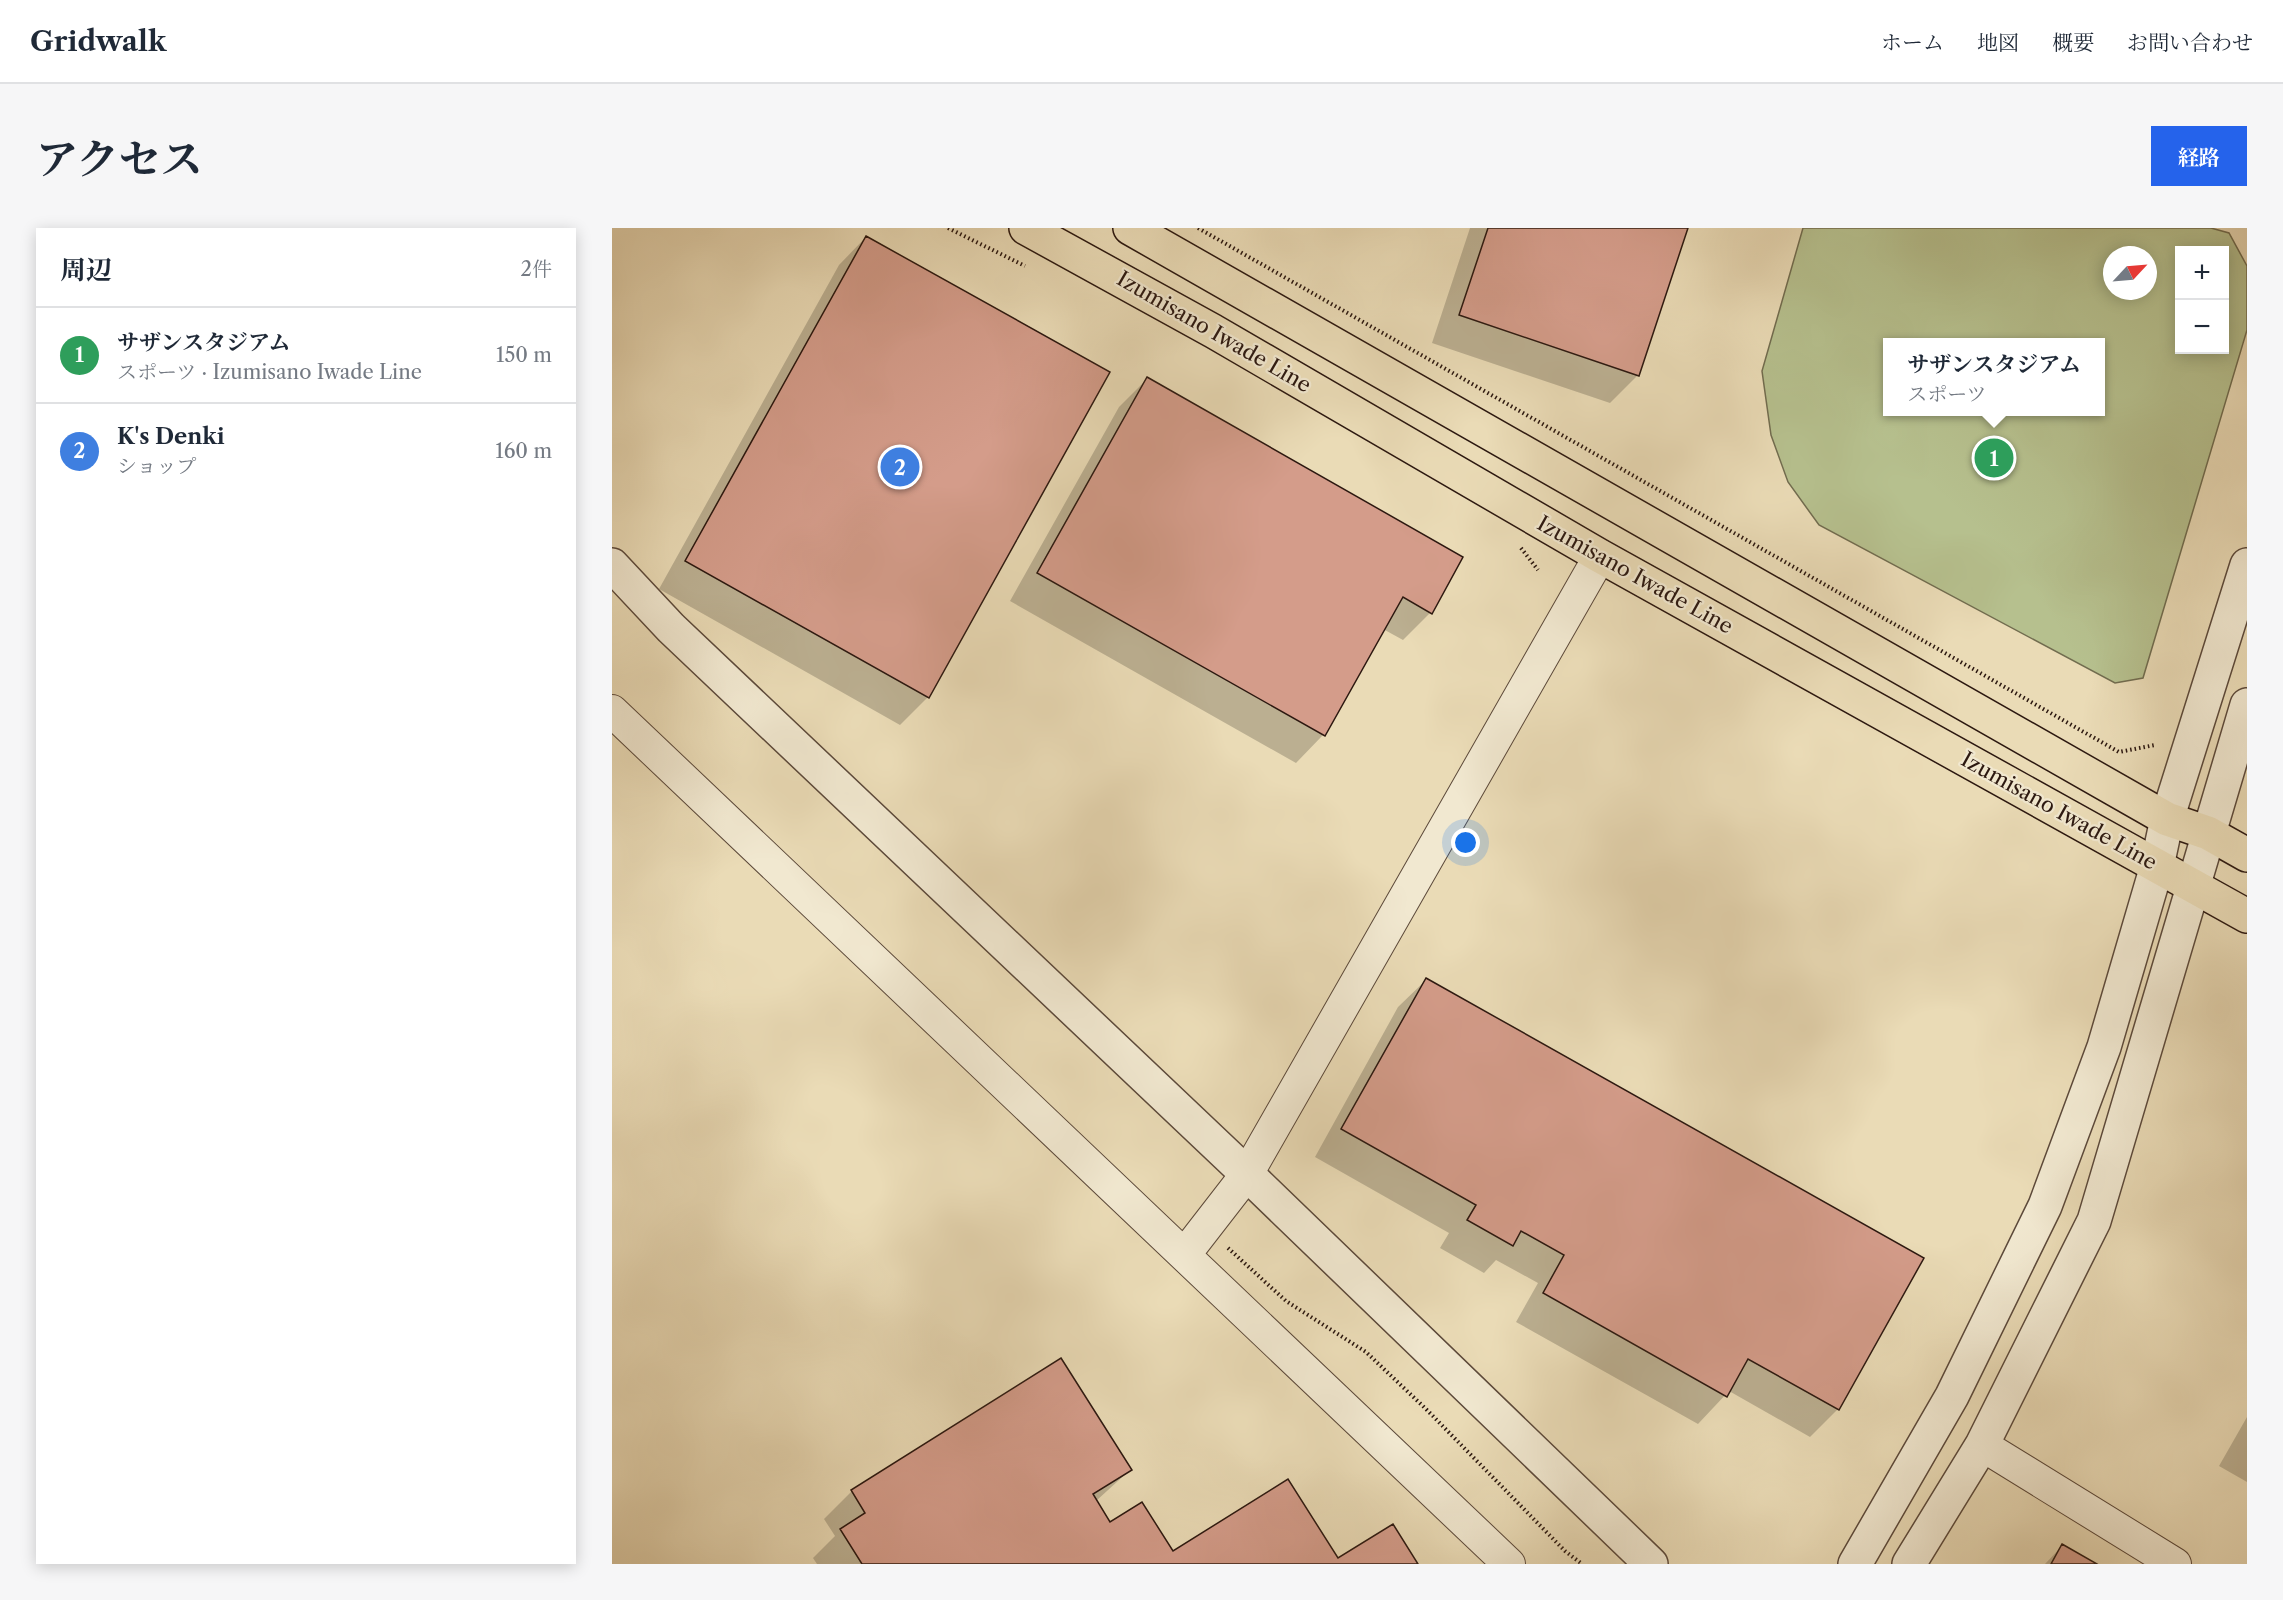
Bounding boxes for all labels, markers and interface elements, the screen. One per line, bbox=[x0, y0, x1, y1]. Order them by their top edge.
text: Gridwalk bbox=[30, 24, 166, 58]
text: ホーム bbox=[1881, 30, 1944, 55]
text: 地図 bbox=[1977, 30, 2019, 55]
text: 概要 bbox=[2052, 30, 2094, 55]
text: お問い合わせ bbox=[2127, 30, 2253, 55]
button: 経路 bbox=[2151, 126, 2247, 186]
text: アクセス bbox=[36, 133, 203, 185]
north arrow bbox=[2103, 246, 2157, 300]
map controls bbox=[2175, 246, 2229, 354]
button: + bbox=[2175, 246, 2229, 300]
text: 周辺 bbox=[60, 254, 112, 286]
text: 2件 bbox=[521, 257, 552, 281]
street label: Izumisano Iwade Line bbox=[1113, 266, 1316, 397]
button: − bbox=[2175, 300, 2229, 354]
text: サザンスタジアム bbox=[117, 329, 290, 356]
popup bbox=[1883, 338, 2105, 416]
text: 1 bbox=[75, 343, 84, 367]
text: 150 m bbox=[496, 343, 552, 367]
text: サザンスタジアム bbox=[1907, 351, 2081, 378]
text: スポーツ · Izumisano Iwade Line bbox=[117, 360, 422, 384]
text: スポーツ bbox=[1907, 382, 1987, 406]
text: K's Denki bbox=[117, 423, 225, 450]
pin: 1 bbox=[1974, 436, 2014, 480]
text: 2 bbox=[74, 439, 85, 463]
text: 160 m bbox=[495, 439, 552, 463]
pin: 2 bbox=[880, 444, 920, 490]
text: ショップ bbox=[117, 454, 197, 478]
street label: Izumisano Iwade Line bbox=[1533, 510, 1737, 639]
street label: Izumisano Iwade Line bbox=[1957, 746, 2161, 875]
your location bbox=[1451, 828, 1480, 857]

